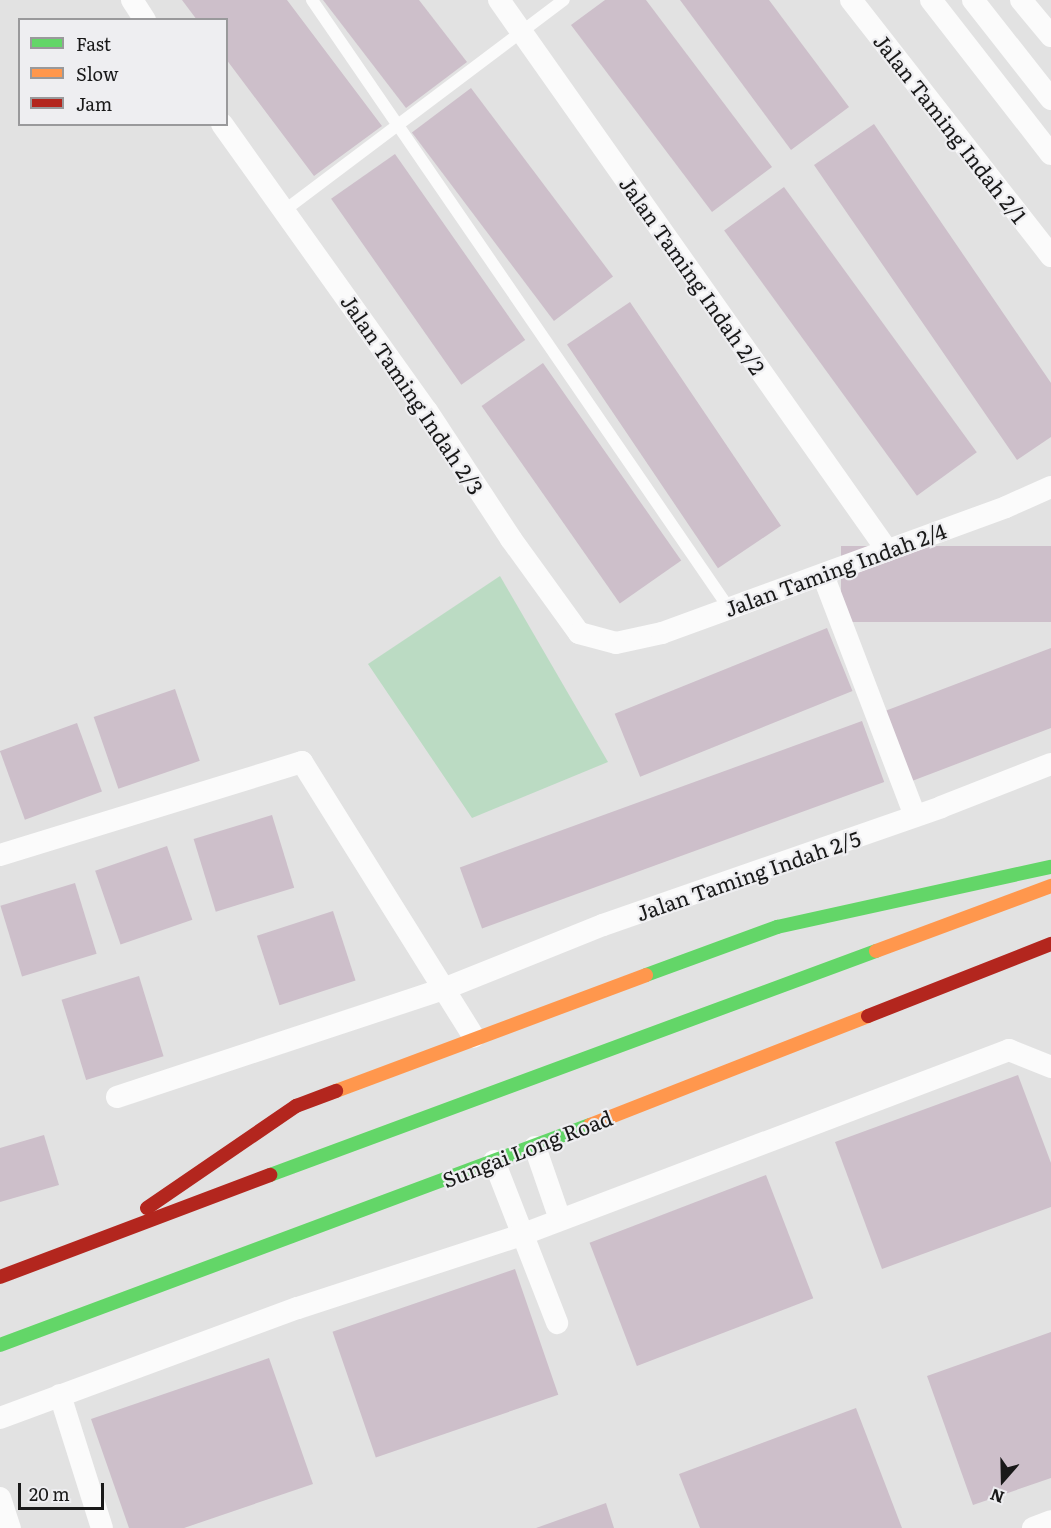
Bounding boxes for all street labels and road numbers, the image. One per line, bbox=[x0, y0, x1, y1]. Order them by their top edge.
street label: Jalan Taming Indah 2/1 bbox=[869, 28, 1033, 228]
street label: Jalan Taming Indah 2/2 bbox=[615, 171, 771, 379]
street label: Jalan Taming Indah 2/3 bbox=[337, 289, 489, 499]
street label: Jalan Taming Indah 2/4 bbox=[721, 517, 949, 621]
street label: Jalan Taming Indah 2/5 bbox=[632, 825, 864, 925]
street label: Sungai Long Road bbox=[439, 1104, 615, 1192]

